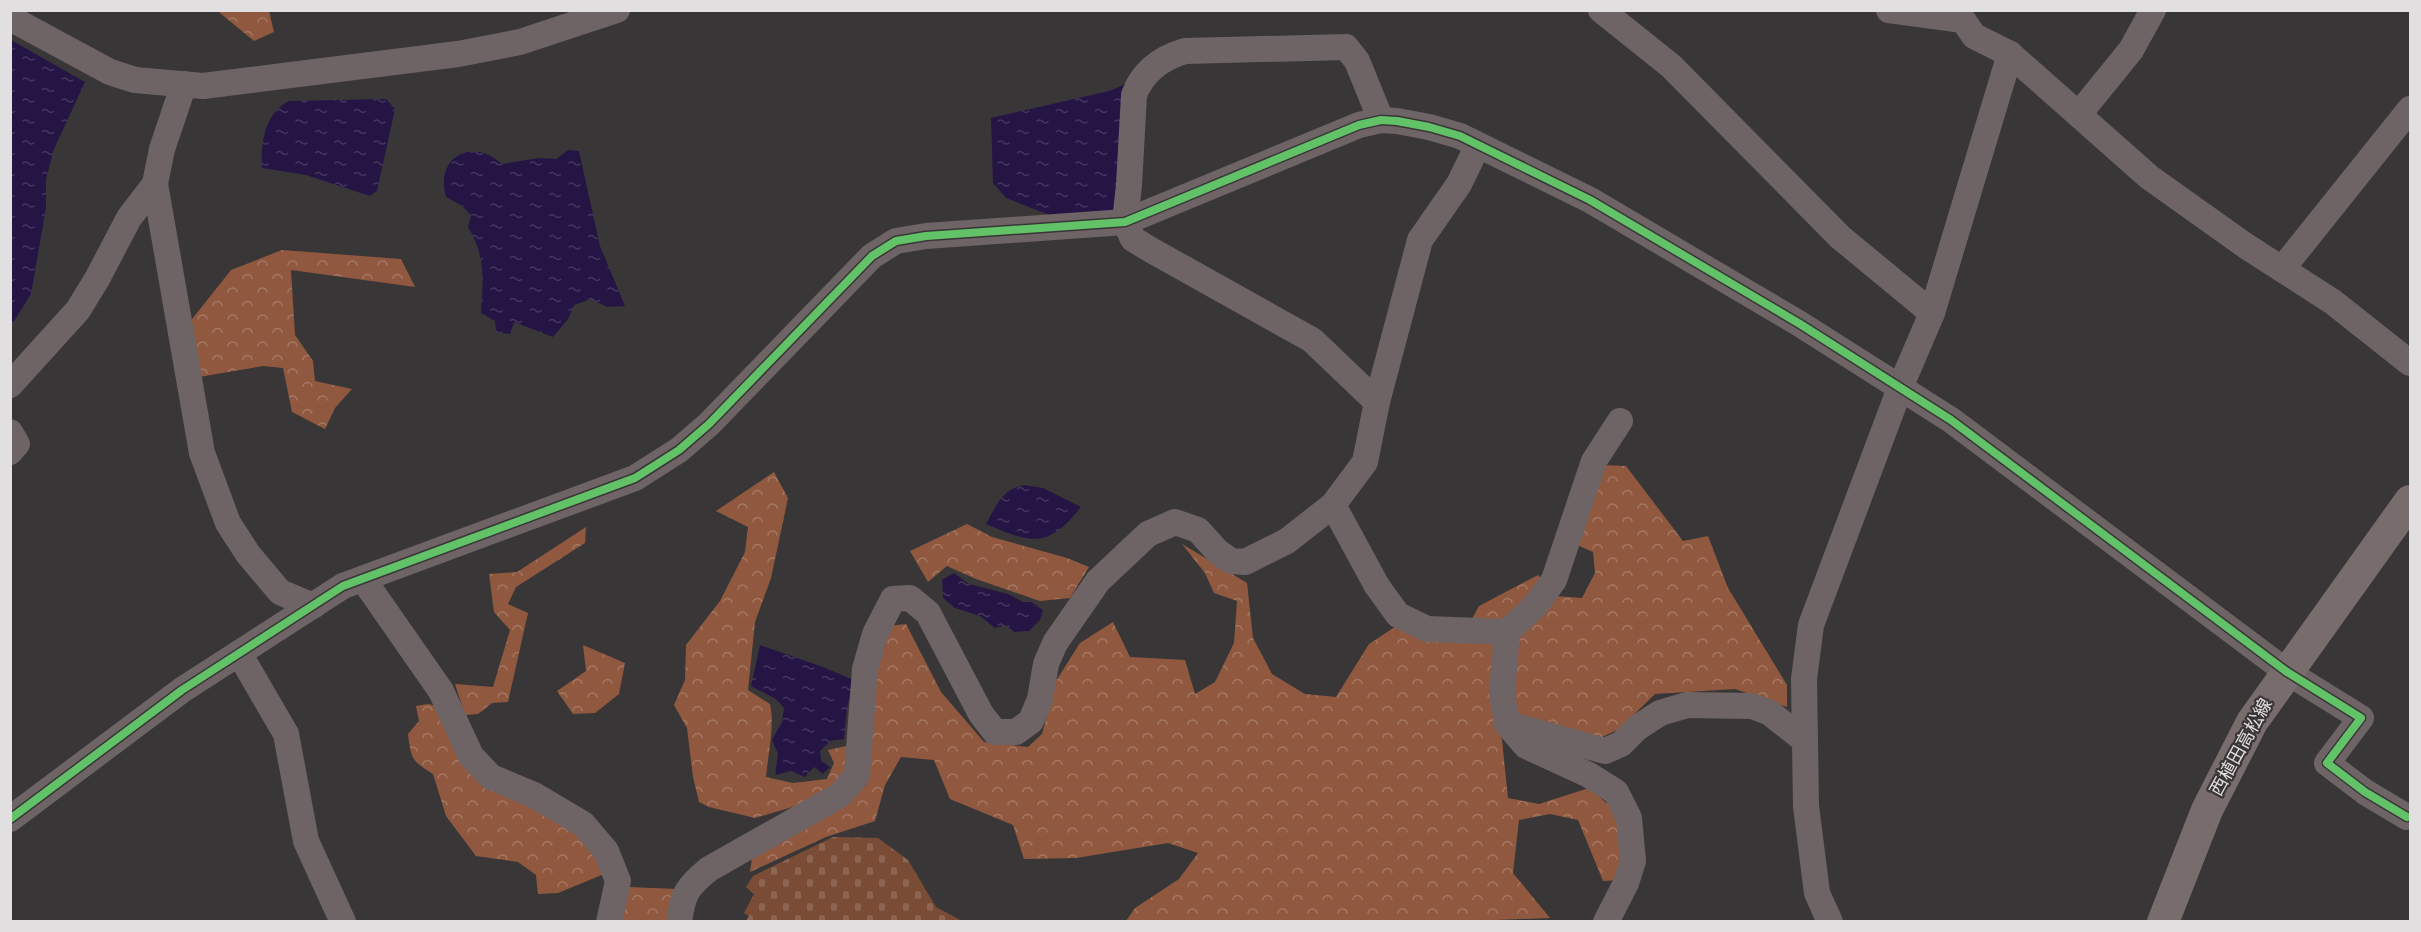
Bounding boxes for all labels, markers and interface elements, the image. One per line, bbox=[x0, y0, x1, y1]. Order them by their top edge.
street label: 西植田高松線 bbox=[2205, 694, 2277, 800]

